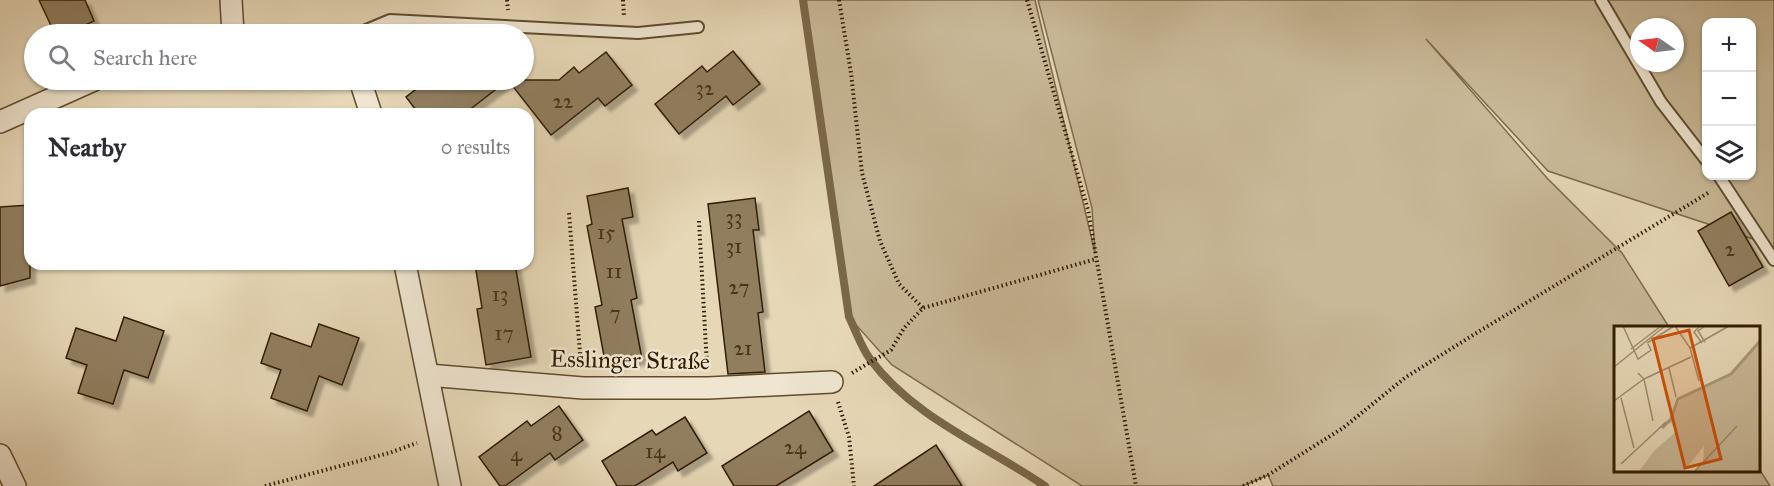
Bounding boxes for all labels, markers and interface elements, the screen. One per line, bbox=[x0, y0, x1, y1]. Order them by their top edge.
north arrow bbox=[1630, 18, 1684, 72]
map controls bbox=[1702, 18, 1756, 180]
button: + bbox=[1702, 18, 1756, 72]
search box bbox=[24, 24, 534, 90]
icon: search bbox=[45, 41, 78, 74]
text: Search here bbox=[93, 44, 197, 71]
button: − bbox=[1702, 72, 1756, 126]
house number: 32 bbox=[696, 75, 715, 101]
house number: 22 bbox=[553, 88, 574, 114]
button: layers bbox=[1702, 126, 1756, 180]
text: Nearby bbox=[48, 131, 126, 163]
text: 0 results bbox=[441, 135, 510, 159]
house number: 33 bbox=[726, 204, 742, 230]
house number: 15 bbox=[597, 219, 615, 245]
house number: 31 bbox=[726, 233, 742, 259]
house number: 2 bbox=[1725, 236, 1736, 262]
house number: 11 bbox=[606, 258, 622, 284]
house number: 27 bbox=[729, 274, 750, 300]
house number: 13 bbox=[492, 281, 508, 307]
house number: 7 bbox=[609, 300, 621, 326]
house number: 17 bbox=[494, 320, 514, 346]
inset map bbox=[1614, 326, 1759, 471]
house number: 21 bbox=[734, 335, 752, 361]
street label: Esslinger Straße bbox=[550, 344, 710, 376]
house number: 8 bbox=[551, 420, 563, 446]
house number: 24 bbox=[784, 434, 807, 460]
house number: 14 bbox=[645, 438, 666, 464]
house number: 4 bbox=[510, 441, 523, 467]

